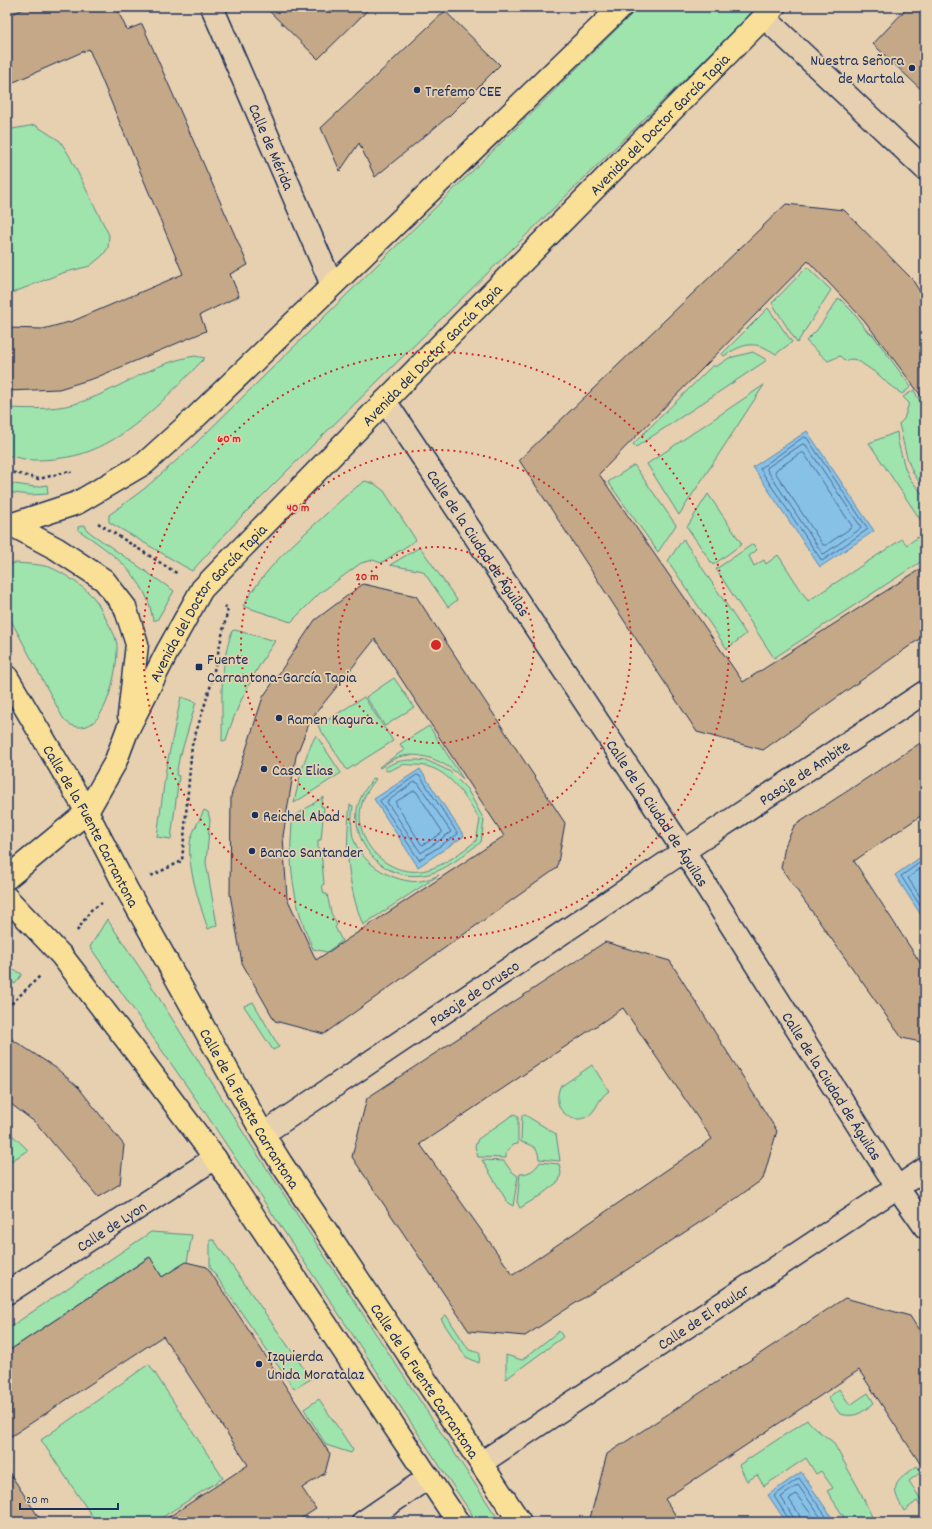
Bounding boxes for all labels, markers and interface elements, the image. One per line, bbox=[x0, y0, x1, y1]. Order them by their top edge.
street label: Avenida del Doctor García Tapia bbox=[585, 49, 737, 202]
place label: Nuestra Señora de Martala bbox=[810, 50, 904, 91]
marker: Nuestra Señora de Martala bbox=[907, 63, 917, 73]
place label: Trefemo CEE bbox=[425, 81, 502, 104]
marker: Trefemo CEE bbox=[412, 85, 422, 95]
street label: Calle de Mérida bbox=[241, 101, 299, 195]
street label: Avenida del Doctor García Tapia bbox=[357, 279, 509, 432]
text: 60 m bbox=[217, 431, 241, 448]
street label: Calle de la Ciudad de Águilas bbox=[420, 466, 534, 622]
text: 40 m bbox=[287, 500, 309, 517]
street label: Avenida del Doctor García Tapia bbox=[145, 519, 274, 687]
text: 20 m bbox=[356, 569, 378, 586]
centre of rings bbox=[429, 638, 443, 652]
place label: Fuente Carrantona-García Tapia bbox=[207, 649, 357, 690]
marker: Fuente Carrantona-García Tapia bbox=[194, 662, 204, 672]
place label: Ramen Kagura bbox=[287, 709, 374, 732]
marker: Ramen Kagura bbox=[274, 713, 284, 723]
street label: Pasaje de Ambite bbox=[755, 735, 855, 812]
street label: Calle de la Ciudad de Águilas bbox=[599, 736, 713, 892]
street label: Calle de la Fuente Carrantona bbox=[36, 741, 144, 913]
place label: Casa Elias bbox=[272, 760, 334, 783]
marker: Casa Elias bbox=[259, 764, 269, 774]
place label: Reichel Abad bbox=[263, 806, 340, 829]
marker: Reichel Abad bbox=[250, 810, 260, 820]
place label: Banco Santander bbox=[260, 842, 363, 865]
marker: Banco Santander bbox=[247, 846, 257, 856]
street label: Pasaje de Orusco bbox=[425, 956, 525, 1033]
street label: Calle de la Ciudad de Águilas bbox=[775, 1008, 887, 1166]
street label: Calle de la Fuente Carrantona bbox=[192, 1025, 304, 1195]
street label: Calle de Lyon bbox=[73, 1196, 152, 1259]
street label: Calle de El Paular bbox=[654, 1279, 755, 1357]
street label: Calle de la Fuente Carrantona bbox=[363, 1299, 484, 1464]
place label: Izquierda Unida Moratalaz bbox=[267, 1346, 364, 1387]
marker: Izquierda Unida Moratalaz bbox=[254, 1359, 264, 1369]
scale bar bbox=[20, 1485, 118, 1511]
text: 20 m bbox=[26, 1492, 49, 1509]

